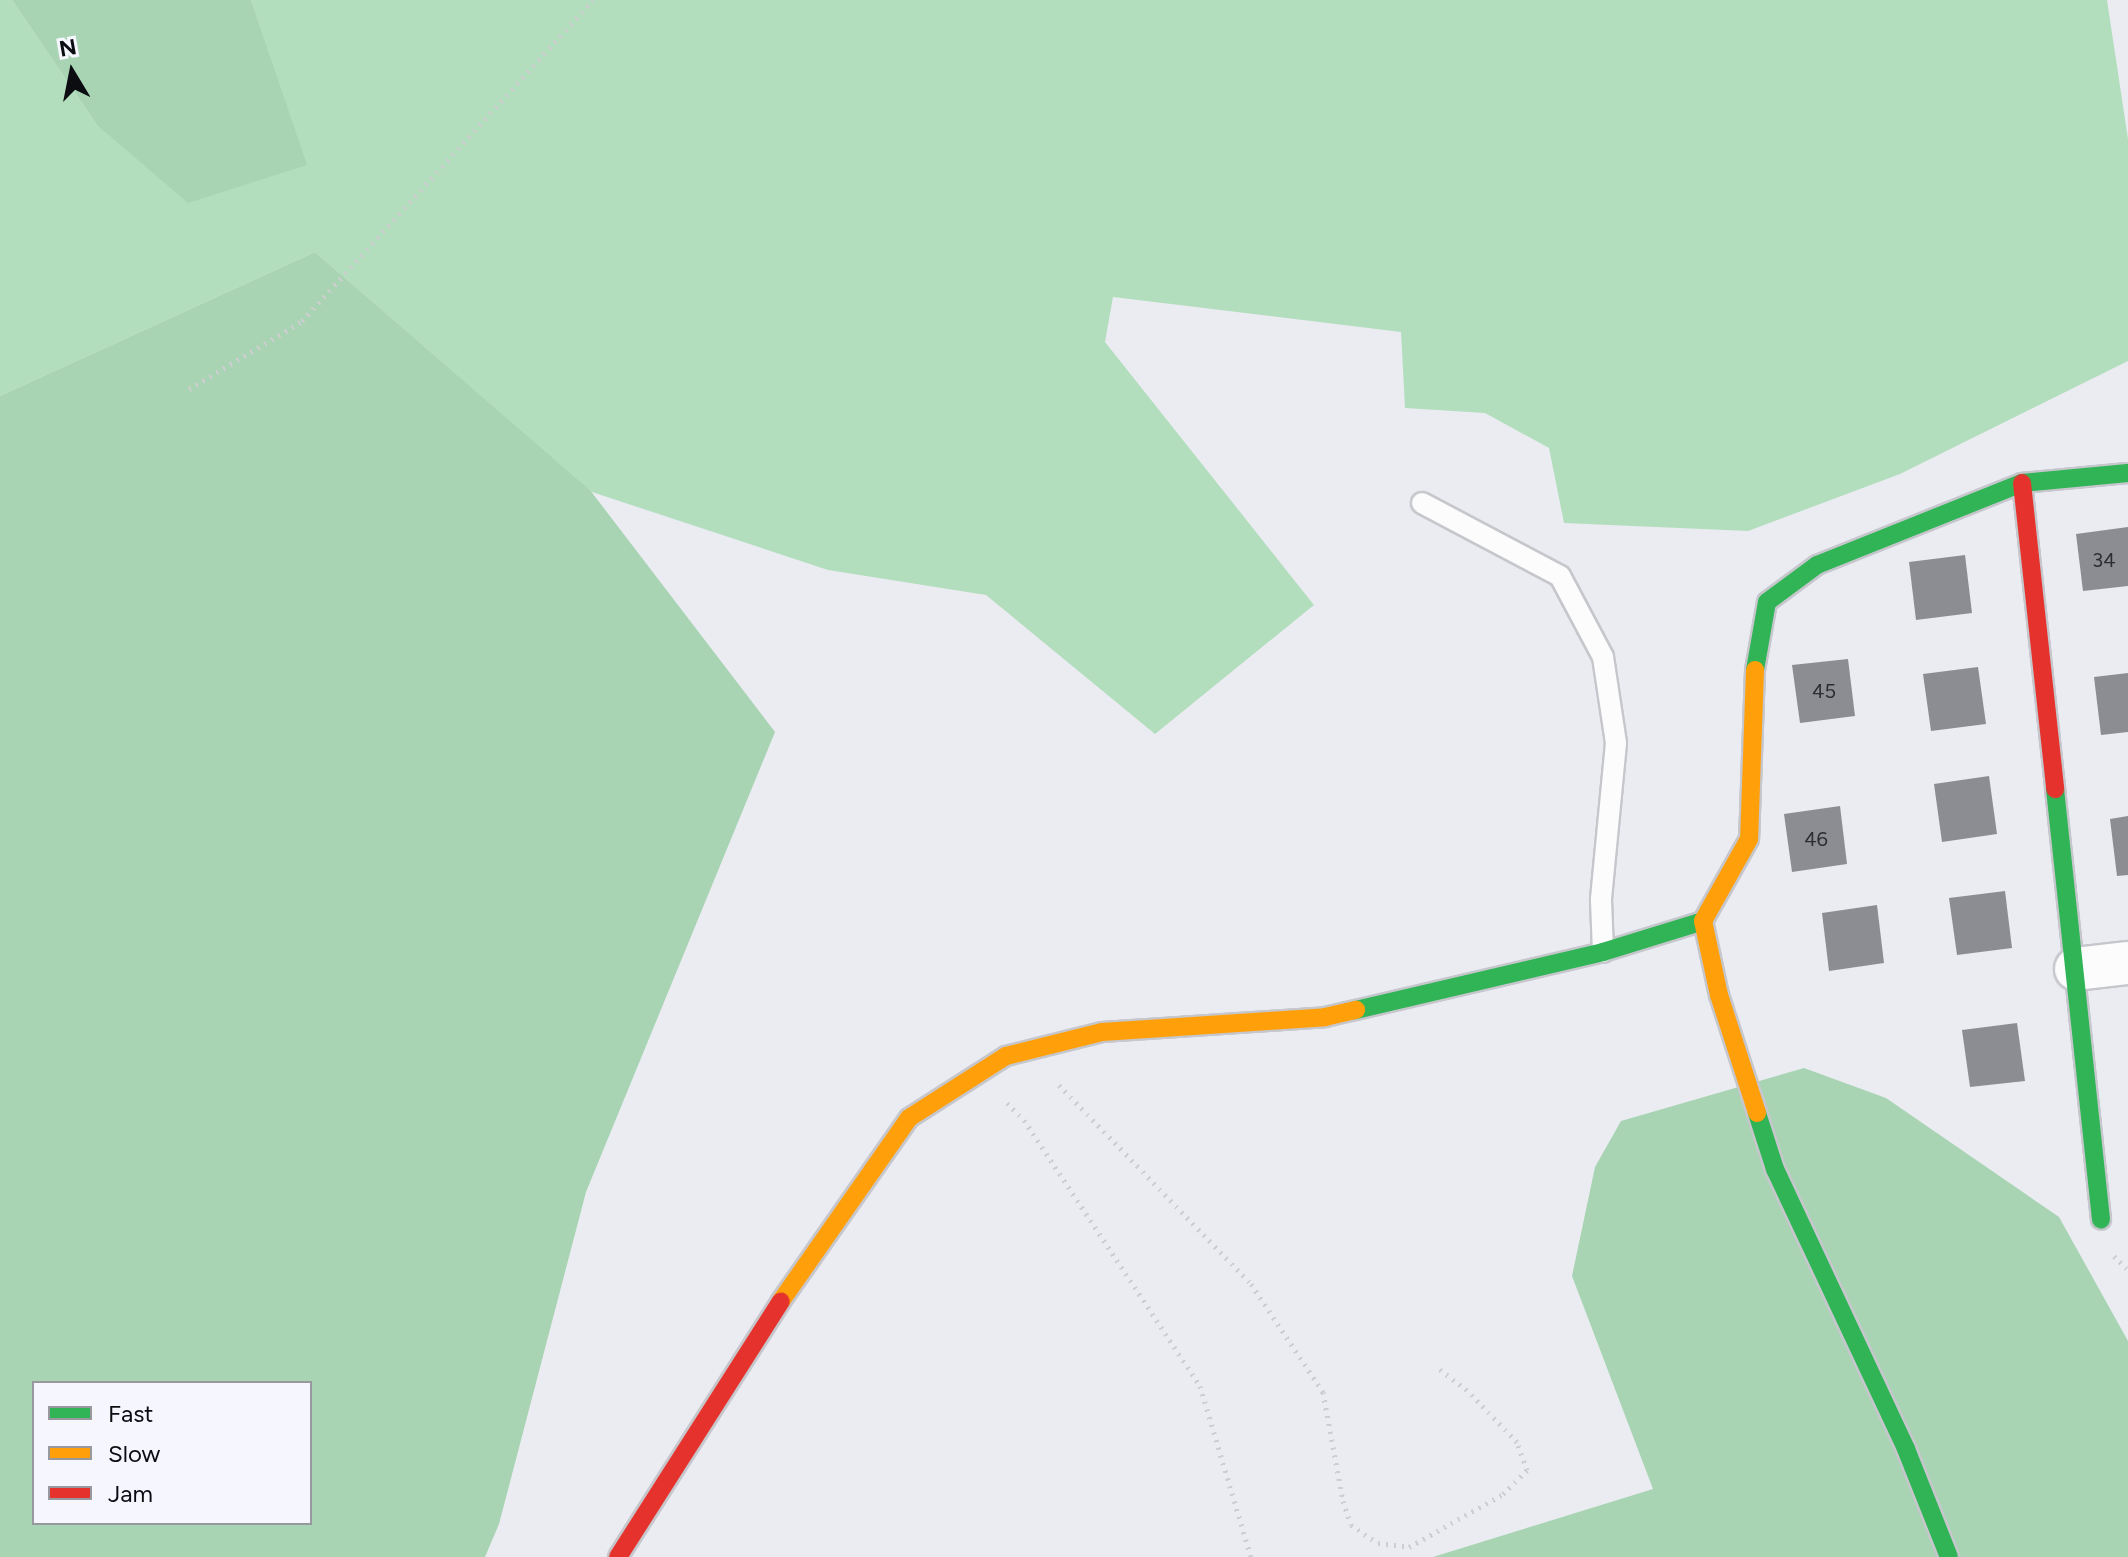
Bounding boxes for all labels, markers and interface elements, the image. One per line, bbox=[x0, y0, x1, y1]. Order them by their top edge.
north arrow bbox=[32, 32, 112, 112]
text: N bbox=[57, 33, 78, 63]
house number: 34 bbox=[2092, 548, 2116, 572]
house number: 45 bbox=[1812, 679, 1836, 703]
house number: 46 bbox=[1804, 827, 1828, 851]
legend bbox=[32, 1381, 312, 1525]
text: Fast bbox=[108, 1399, 153, 1428]
text: Slow bbox=[108, 1439, 160, 1468]
text: Jam bbox=[108, 1479, 153, 1508]

